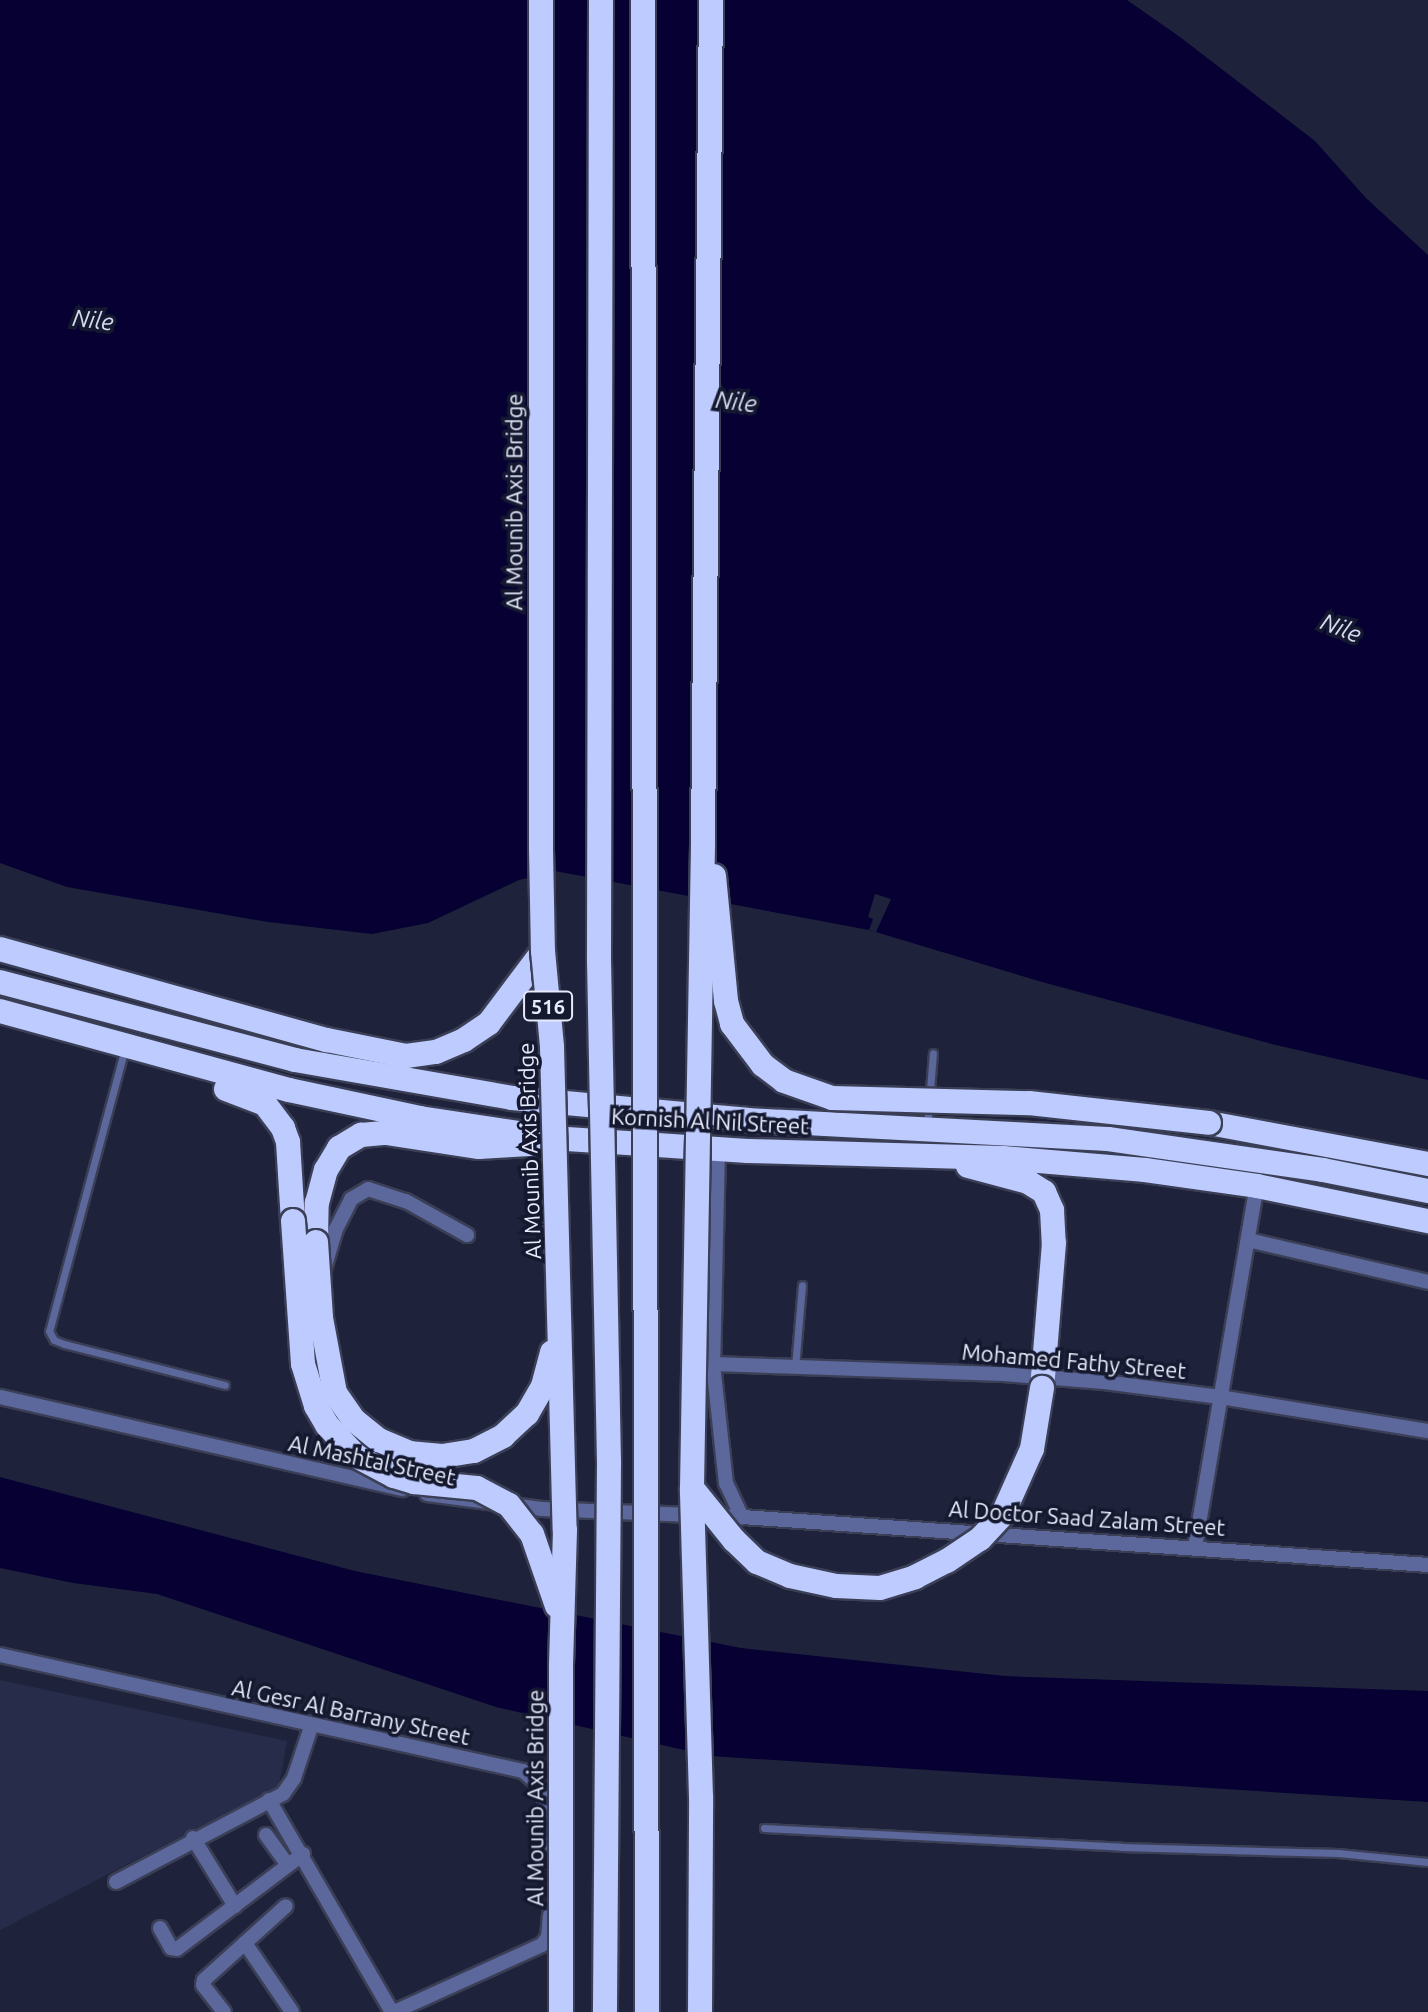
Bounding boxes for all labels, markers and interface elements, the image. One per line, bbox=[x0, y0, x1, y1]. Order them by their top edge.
water label: Nile bbox=[71, 303, 115, 337]
water label: Nile bbox=[714, 385, 758, 419]
street label: Al Mounib Axis Bridge bbox=[501, 394, 527, 610]
water label: Nile bbox=[1316, 607, 1366, 649]
road number: 516 bbox=[522, 990, 574, 1022]
street label: Al Mounib Axis Bridge bbox=[512, 1042, 546, 1260]
street label: Kornish Al Nil Street bbox=[611, 1103, 809, 1139]
street label: Mohamed Fathy Street bbox=[961, 1338, 1187, 1384]
street label: Al Mashtal Street bbox=[286, 1429, 458, 1491]
street label: Al Doctor Saad Zalam Street bbox=[948, 1495, 1226, 1541]
street label: Al Gesr Al Barrany Street bbox=[230, 1674, 472, 1750]
street label: Al Mounib Axis Bridge bbox=[522, 1690, 548, 1906]

